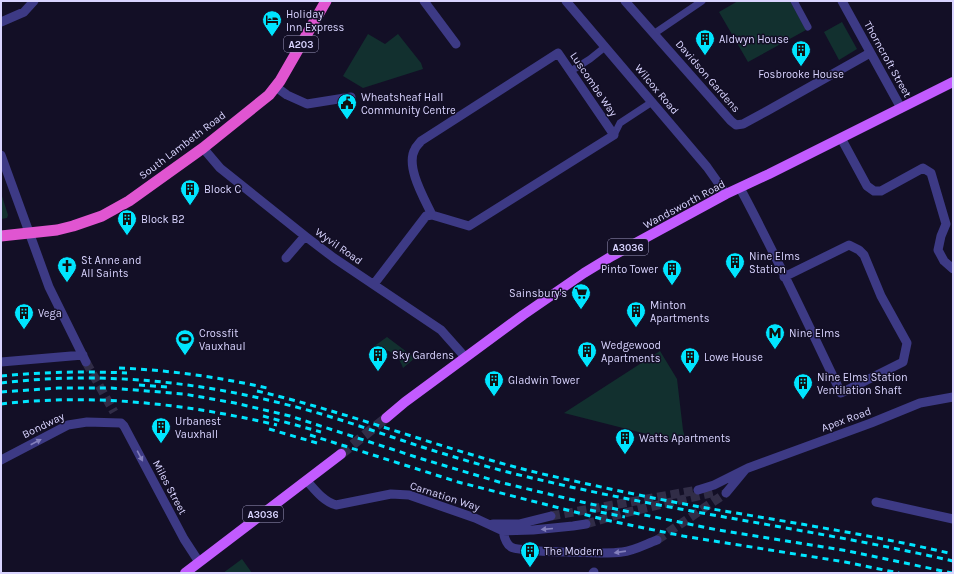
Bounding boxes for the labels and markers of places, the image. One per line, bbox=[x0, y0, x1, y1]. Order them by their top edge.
place label: Holiday Inn Express bbox=[286, 8, 345, 34]
hotel icon: Holiday Inn Express bbox=[261, 9, 283, 37]
building icon: Aldwyn House bbox=[694, 28, 716, 56]
place label: Aldwyn House bbox=[719, 33, 789, 46]
building icon: Fosbrooke House bbox=[790, 39, 812, 67]
place label: Fosbrooke House bbox=[758, 68, 844, 81]
place label: Wheatsheaf Hall Community Centre bbox=[361, 91, 456, 117]
public building icon: Wheatsheaf Hall Community Centre bbox=[336, 92, 358, 120]
building icon: Block C bbox=[179, 178, 201, 206]
place label: Block C bbox=[204, 183, 241, 196]
building icon: Block B2 bbox=[116, 208, 138, 236]
place label: Block B2 bbox=[141, 213, 185, 226]
place label: Nine Elms Station bbox=[749, 250, 800, 276]
building icon: Nine Elms Station bbox=[724, 251, 746, 279]
place label: St Anne and All Saints bbox=[81, 254, 141, 280]
church icon: St Anne and All Saints bbox=[56, 255, 78, 283]
building icon: Pinto Tower bbox=[661, 258, 683, 286]
place label: Pinto Tower bbox=[601, 263, 658, 276]
supermarket icon: Sainsbury's bbox=[570, 282, 592, 310]
place label: Sainsbury's bbox=[509, 287, 567, 300]
place label: Minton Apartments bbox=[650, 299, 710, 325]
building icon: Minton Apartments bbox=[625, 300, 647, 328]
building icon: Vega bbox=[13, 302, 35, 330]
place label: Vega bbox=[38, 307, 62, 320]
metro station icon: Nine Elms bbox=[764, 322, 786, 350]
place label: Crossfit Vauxhaul bbox=[199, 327, 246, 353]
place label: Nine Elms bbox=[789, 327, 840, 340]
sports icon: Crossfit Vauxhaul bbox=[174, 328, 196, 356]
place label: Wedgewood Apartments bbox=[601, 339, 661, 365]
building icon: Wedgewood Apartments bbox=[576, 340, 598, 368]
building icon: Sky Gardens bbox=[367, 344, 389, 372]
building icon: Lowe House bbox=[679, 346, 701, 374]
place label: Sky Gardens bbox=[392, 349, 454, 362]
place label: Lowe House bbox=[704, 351, 763, 364]
building icon: Gladwin Tower bbox=[483, 369, 505, 397]
place label: Nine Elms Station Ventilation Shaft bbox=[817, 371, 908, 397]
building icon: Nine Elms Station Ventilation Shaft bbox=[792, 372, 814, 400]
place label: Gladwin Tower bbox=[508, 374, 580, 387]
place label: Urbanest Vauxhall bbox=[175, 415, 221, 441]
building icon: Urbanest Vauxhall bbox=[150, 416, 172, 444]
building icon: Watts Apartments bbox=[614, 427, 636, 455]
place label: Watts Apartments bbox=[639, 432, 731, 445]
building icon: The Modern bbox=[519, 540, 541, 568]
place label: The Modern bbox=[544, 545, 603, 558]

